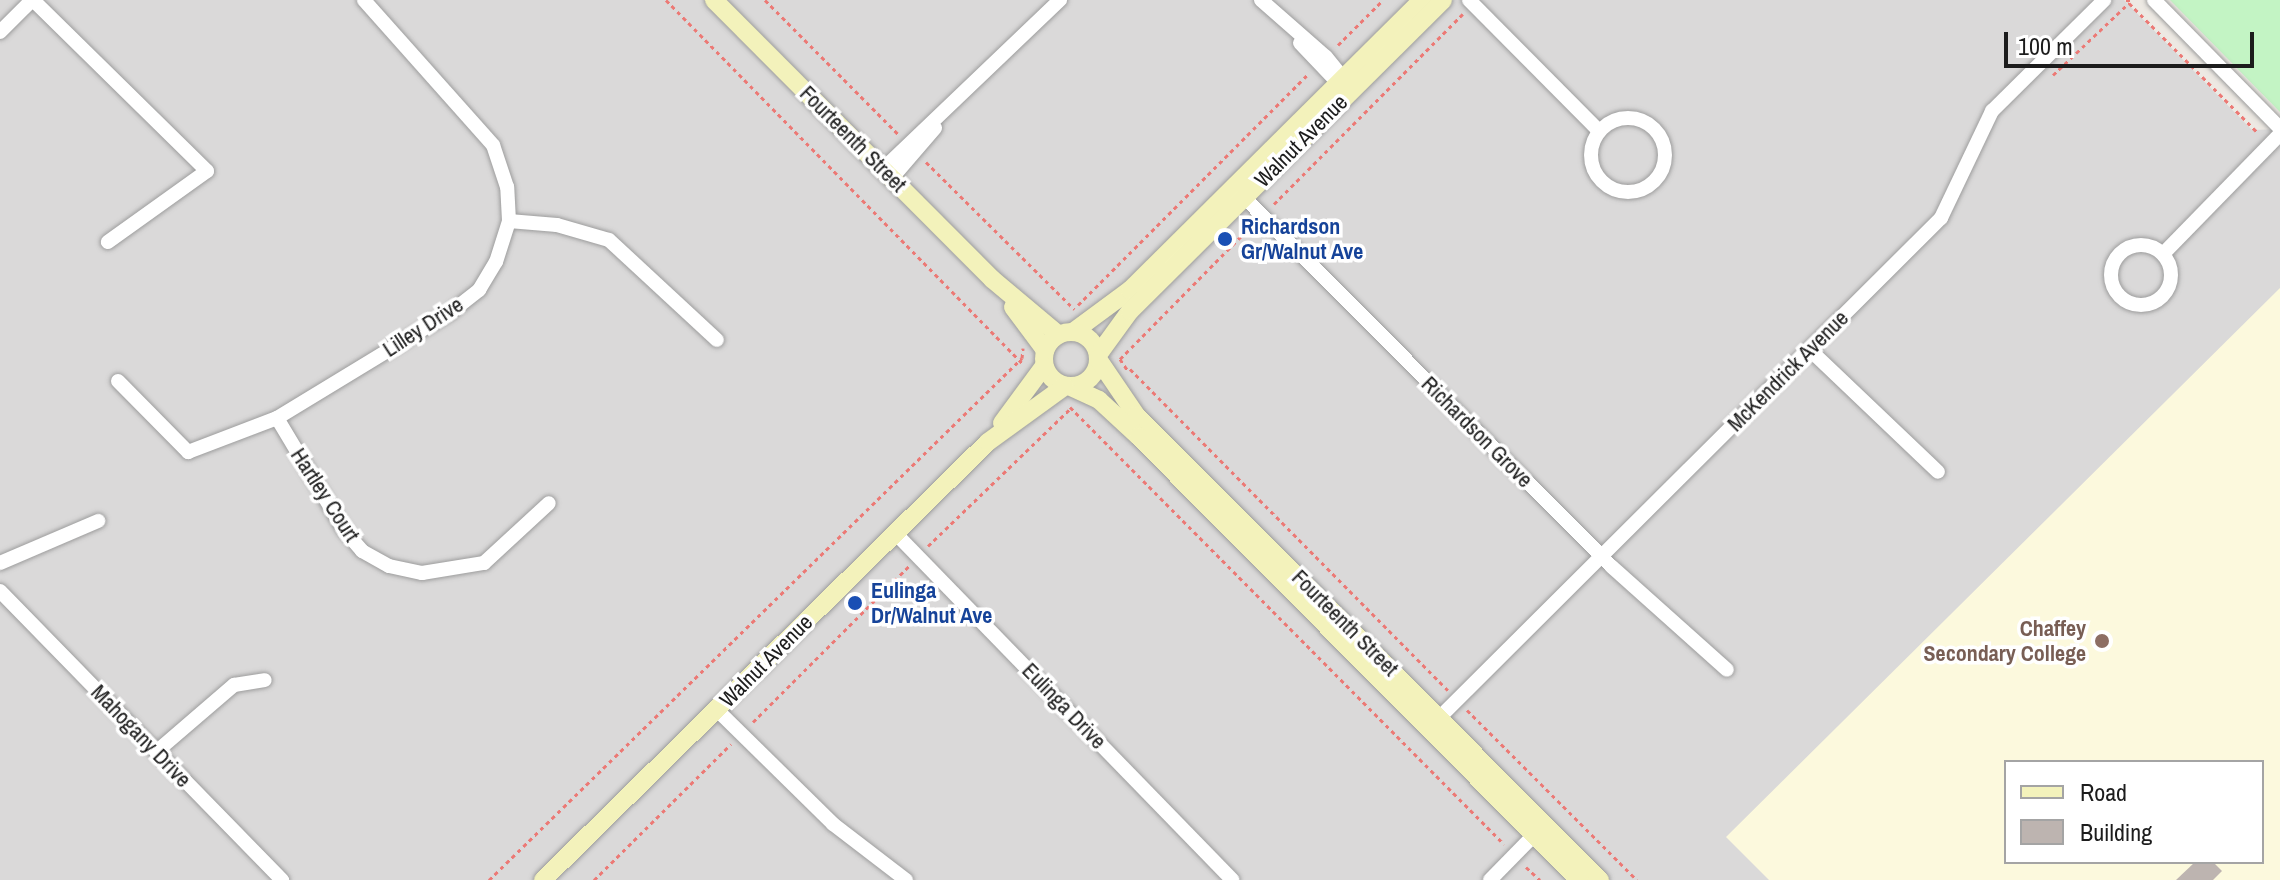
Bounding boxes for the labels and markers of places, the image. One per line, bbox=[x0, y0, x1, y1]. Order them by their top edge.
place label: Richardson Gr/Walnut Ave bbox=[1241, 213, 1364, 264]
marker: Richardson Gr/Walnut Ave bbox=[1216, 230, 1234, 248]
place label: Eulinga Dr/Walnut Ave bbox=[871, 577, 993, 628]
marker: Eulinga Dr/Walnut Ave bbox=[846, 594, 864, 612]
place label: Chaffey Secondary College bbox=[1924, 615, 2086, 666]
marker: Chaffey Secondary College bbox=[2093, 632, 2111, 650]

